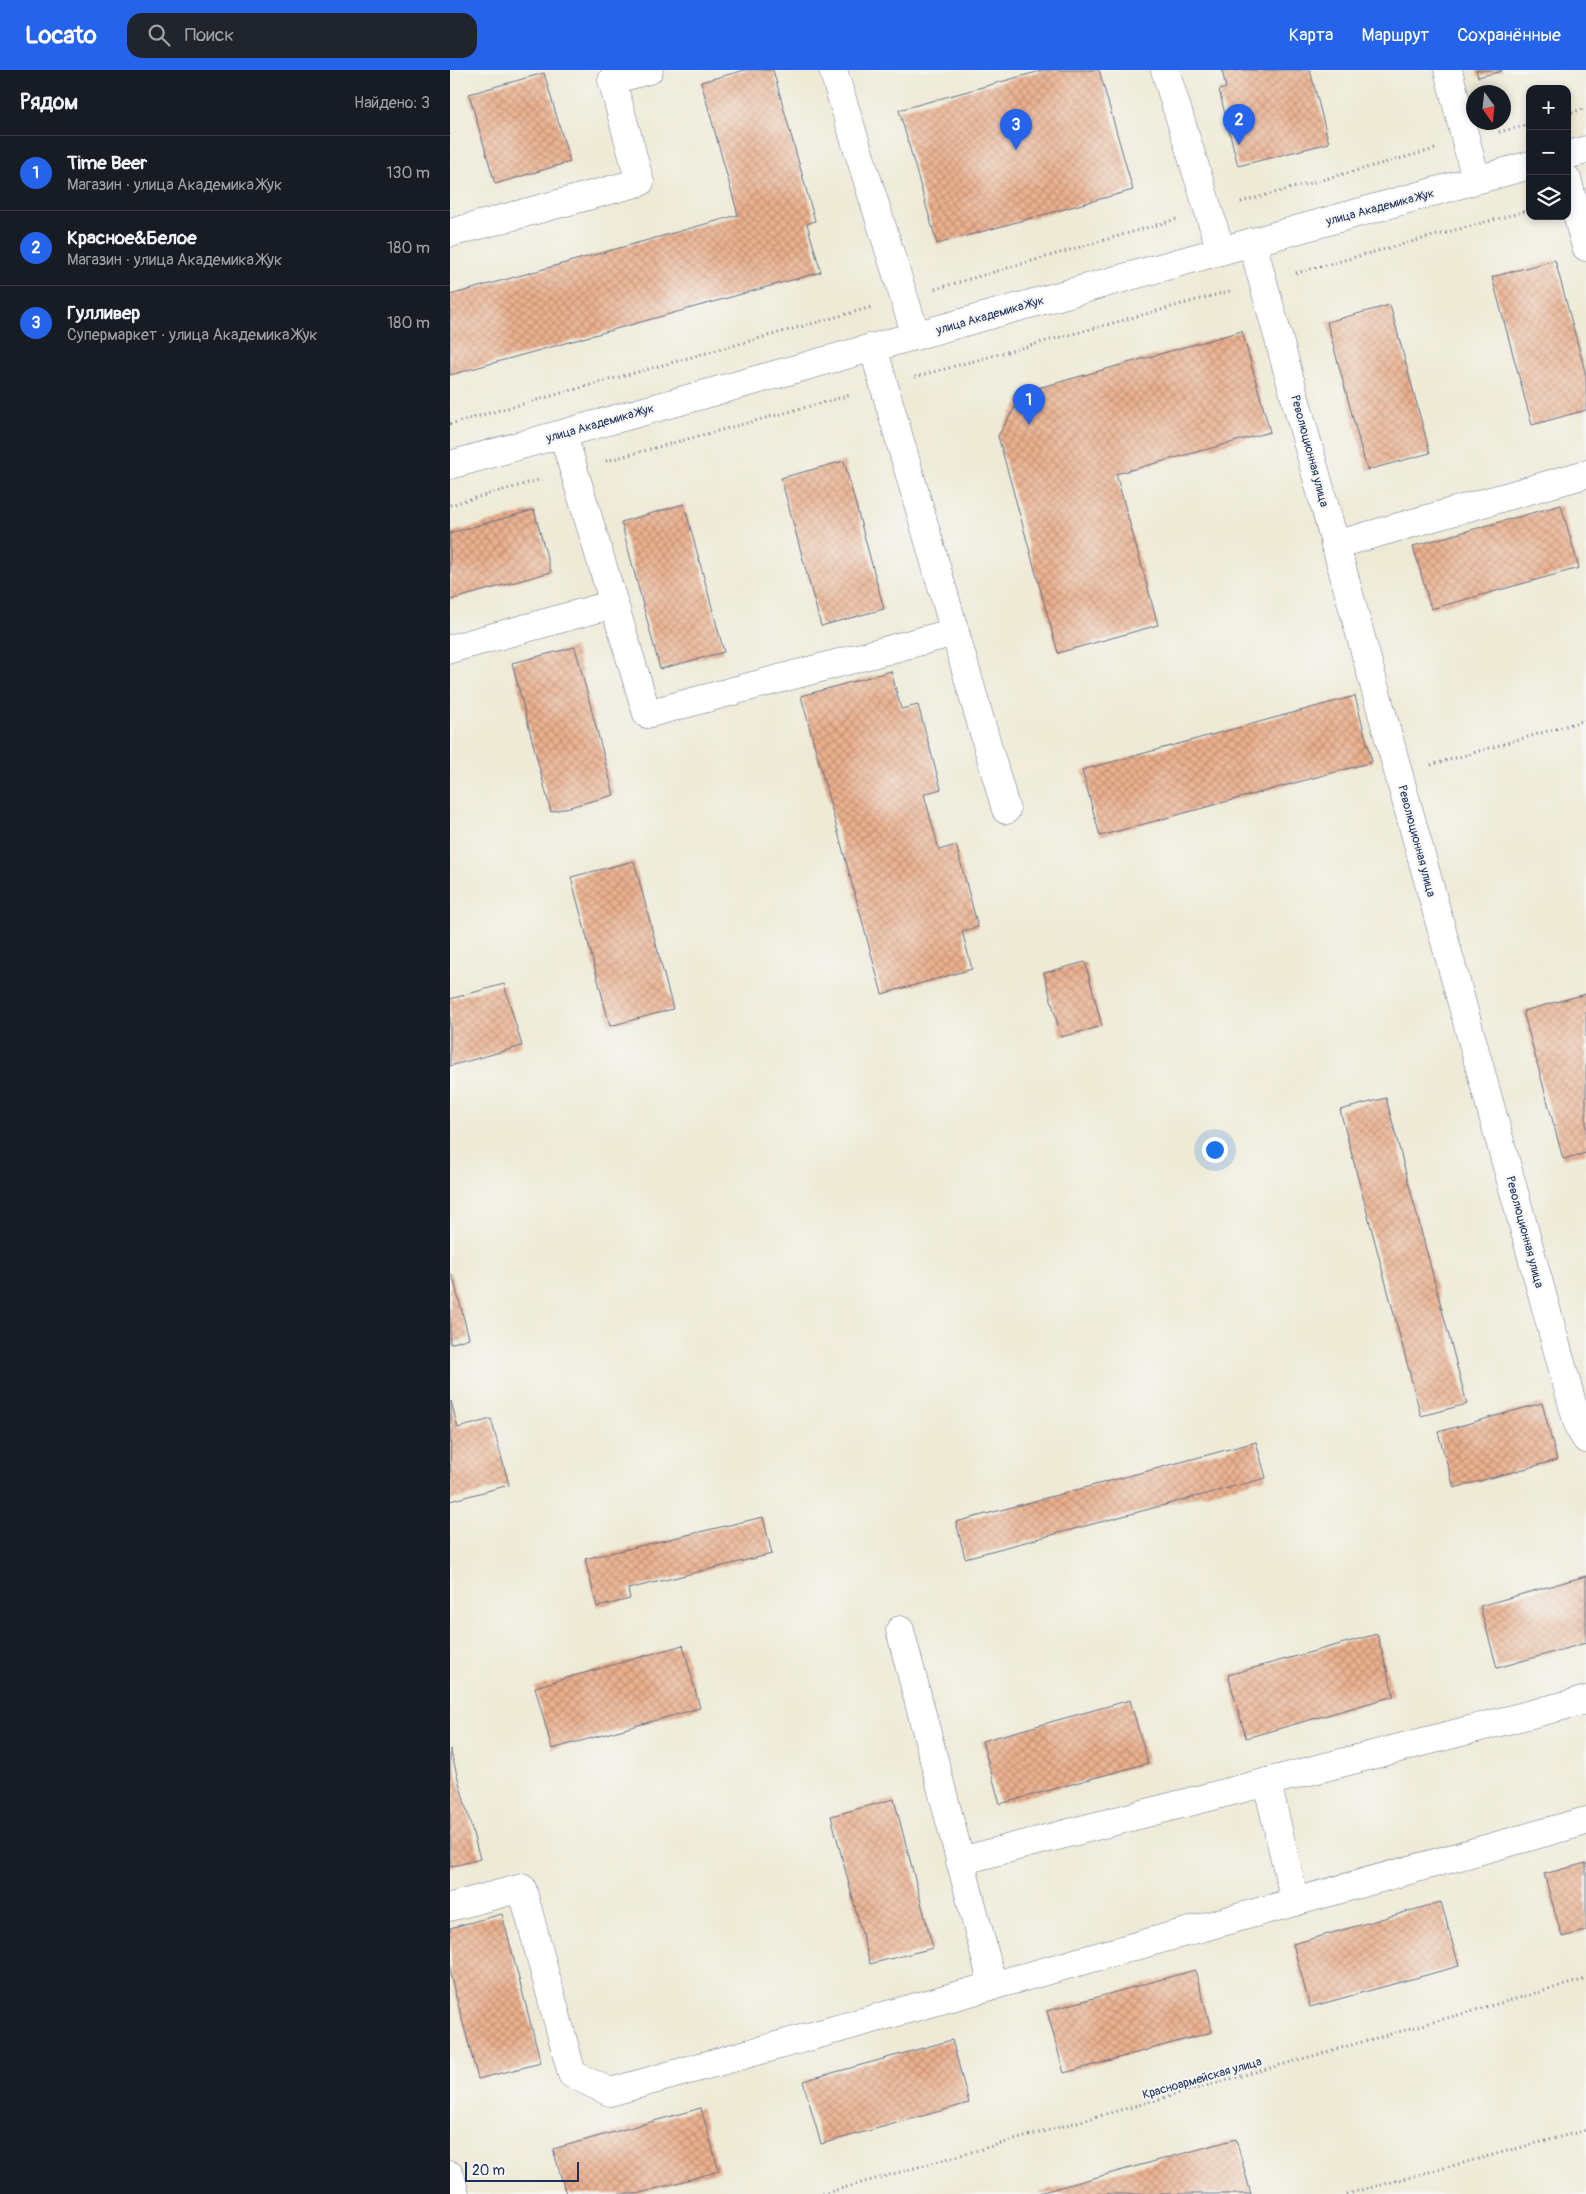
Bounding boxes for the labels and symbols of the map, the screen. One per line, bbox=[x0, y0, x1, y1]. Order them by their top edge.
north arrow bbox=[1466, 85, 1511, 130]
pin: 2 bbox=[1223, 104, 1255, 145]
pin: 3 bbox=[1000, 109, 1032, 150]
street label: улица Академика Жук bbox=[1323, 186, 1436, 229]
street label: улица Академика Жук bbox=[934, 293, 1046, 338]
pin: 1 bbox=[1013, 384, 1045, 425]
street label: Революционная улица bbox=[1287, 394, 1332, 509]
street label: улица Академика Жук bbox=[544, 401, 656, 446]
street label: Революционная улица bbox=[1394, 784, 1439, 899]
your location bbox=[1202, 1137, 1228, 1163]
street label: Революционная улица bbox=[1502, 1175, 1547, 1290]
street label: Красноармейская улица bbox=[1141, 2054, 1264, 2103]
scale bar bbox=[465, 2159, 579, 2182]

